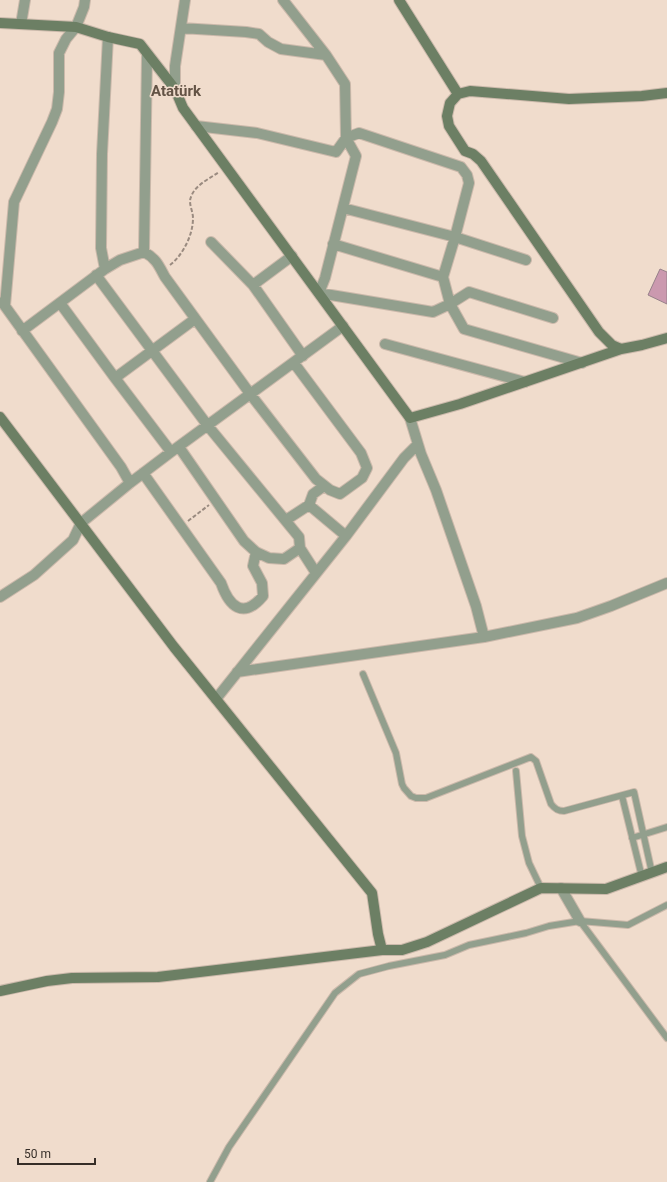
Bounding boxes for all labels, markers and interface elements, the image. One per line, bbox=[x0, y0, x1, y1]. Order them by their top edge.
district label: Atatürk bbox=[151, 82, 202, 100]
scale bar bbox=[18, 1140, 95, 1166]
text: 50 m bbox=[24, 1147, 51, 1161]

